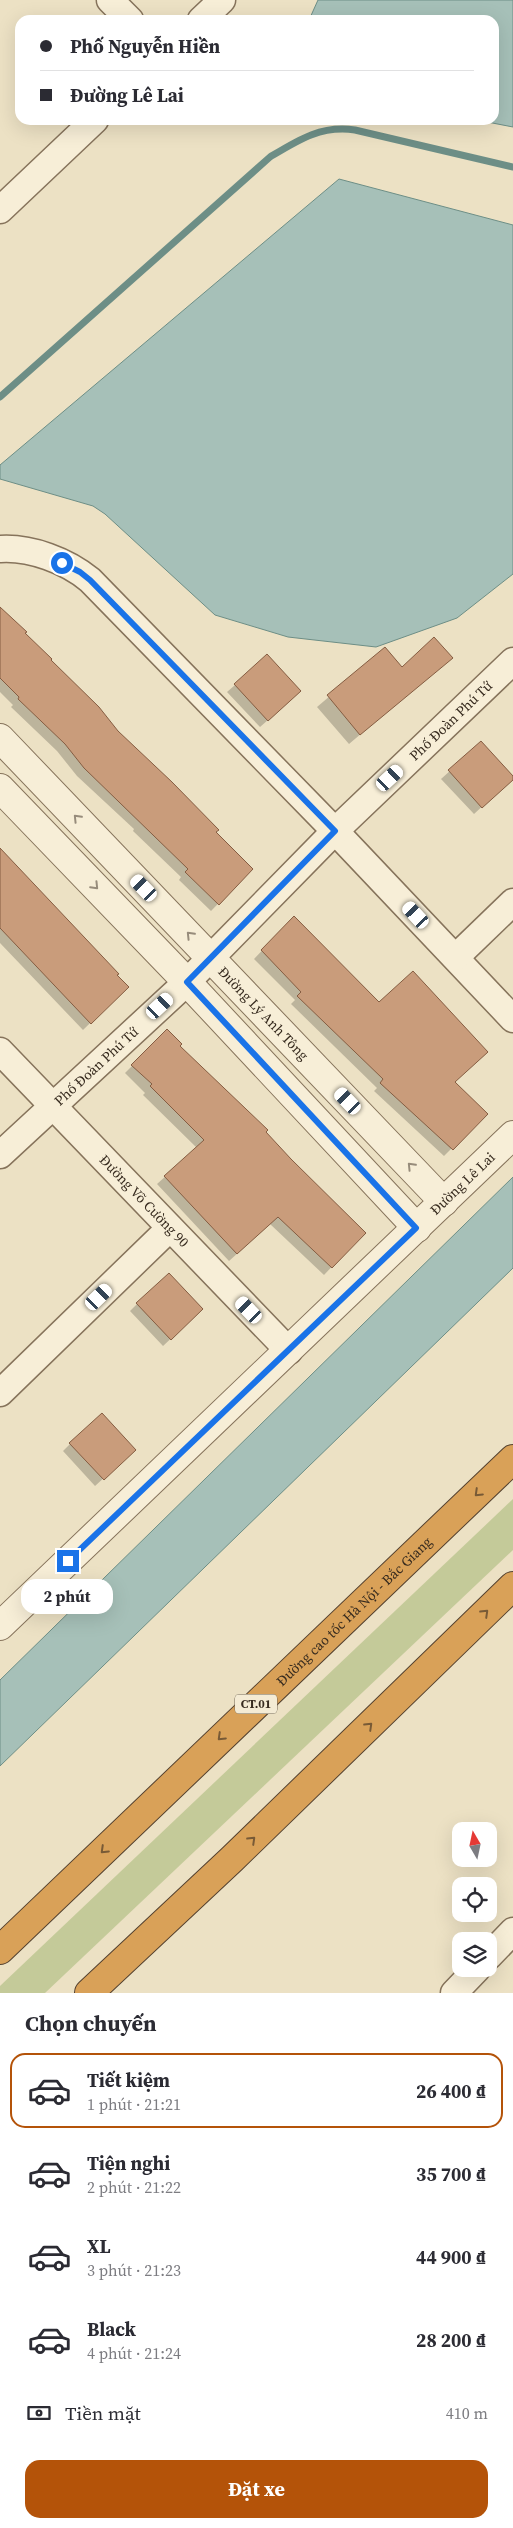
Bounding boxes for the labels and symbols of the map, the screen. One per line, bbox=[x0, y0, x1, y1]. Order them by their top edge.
route start bbox=[51, 552, 73, 574]
street label: Phố Đoàn Phú Tứ bbox=[405, 676, 497, 765]
car bbox=[373, 762, 406, 794]
one-way arrow bbox=[74, 815, 83, 824]
car bbox=[128, 872, 159, 904]
one-way arrow bbox=[89, 880, 98, 889]
car bbox=[400, 899, 431, 931]
one-way arrow bbox=[187, 931, 196, 940]
street label: Đường Lý Anh Tông bbox=[214, 962, 313, 1065]
car bbox=[143, 990, 176, 1022]
street label: Phố Đoàn Phú Tứ bbox=[50, 1022, 143, 1110]
car bbox=[332, 1085, 363, 1117]
street label: Đường Lê Lai bbox=[425, 1147, 499, 1219]
street label: Đường Võ Cường 90 bbox=[95, 1150, 194, 1251]
one-way arrow bbox=[408, 1163, 417, 1172]
car bbox=[82, 1281, 115, 1313]
car bbox=[233, 1294, 264, 1326]
one-way arrow bbox=[474, 1487, 483, 1496]
street label: Đường cao tốc Hà Nội - Bắc Giang bbox=[272, 1532, 436, 1691]
route end bbox=[57, 1550, 79, 1572]
callout: 2 phút bbox=[22, 1578, 114, 1614]
one-way arrow bbox=[479, 1610, 488, 1619]
road number: CT.01 bbox=[235, 1695, 277, 1714]
one-way arrow bbox=[363, 1723, 372, 1732]
one-way arrow bbox=[217, 1731, 226, 1740]
north arrow bbox=[452, 1822, 498, 1868]
one-way arrow bbox=[247, 1837, 256, 1846]
one-way arrow bbox=[100, 1844, 109, 1853]

